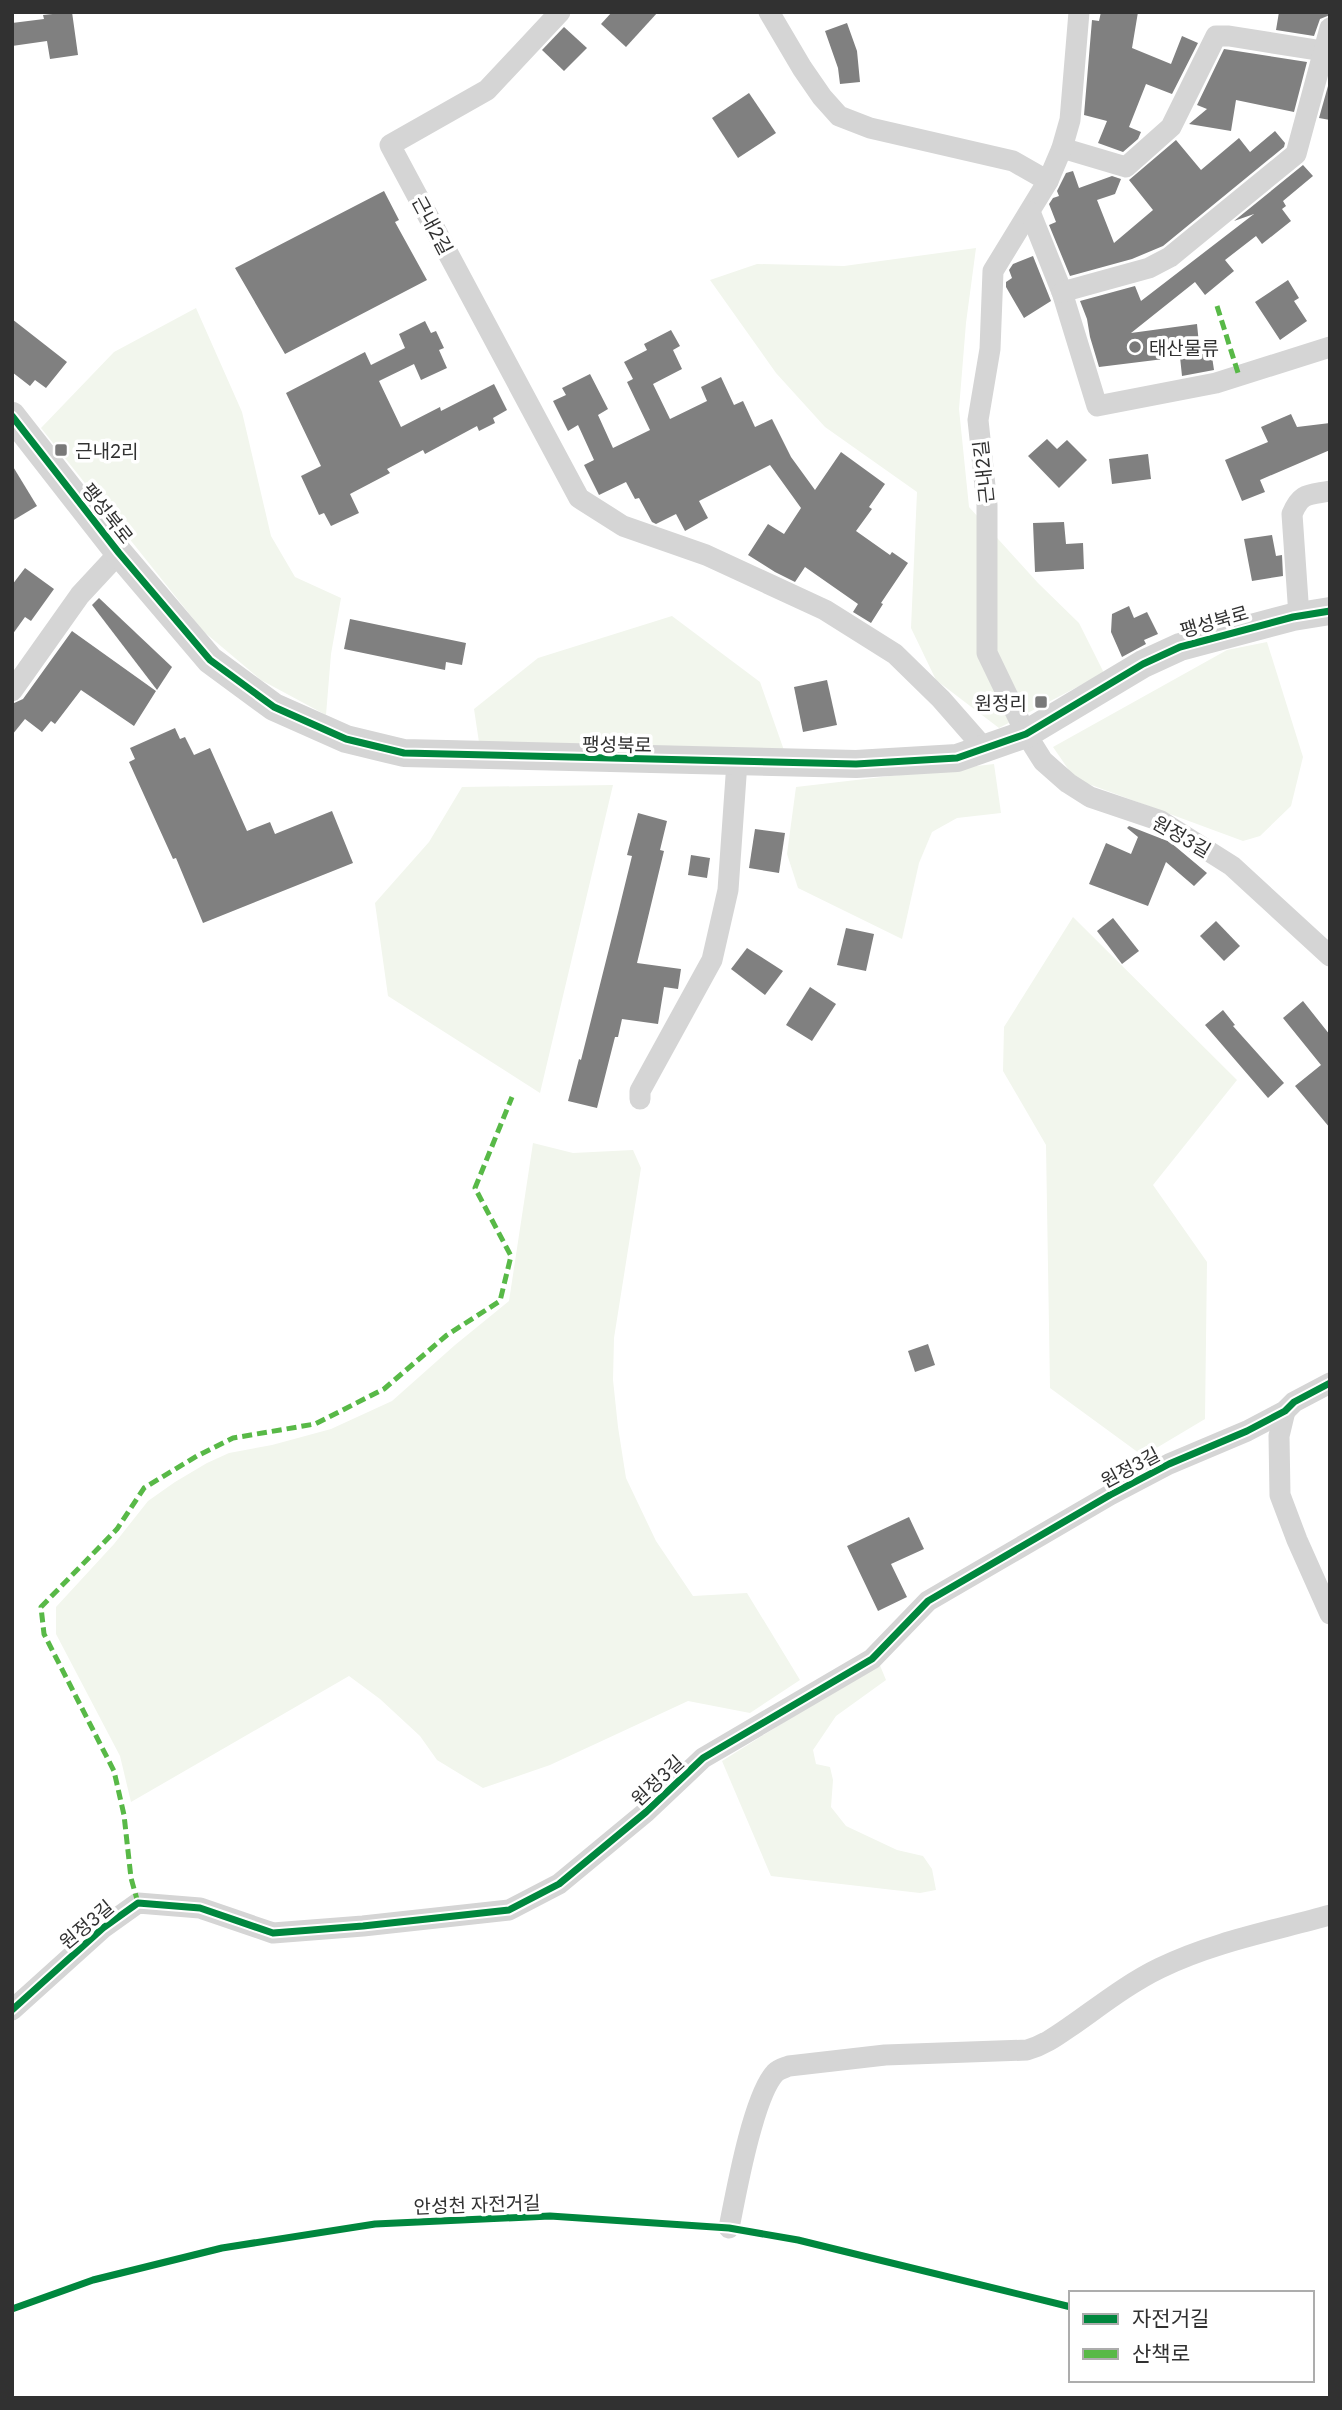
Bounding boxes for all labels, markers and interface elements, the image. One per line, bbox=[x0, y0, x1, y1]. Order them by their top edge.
street label: 근내2길 bbox=[408, 192, 458, 258]
place label: 태산물류 bbox=[1149, 336, 1219, 359]
marker: 태산물류 bbox=[1127, 339, 1143, 355]
place label: 근내2리 bbox=[75, 439, 138, 462]
street label: 근내2길 bbox=[968, 439, 998, 505]
marker: 근내2리 bbox=[53, 442, 69, 458]
street label: 팽성북로 bbox=[77, 478, 139, 548]
street label: 팽성북로 bbox=[1177, 600, 1251, 642]
place label: 원정리 bbox=[975, 691, 1027, 714]
marker: 원정리 bbox=[1033, 694, 1049, 710]
street label: 팽성북로 bbox=[582, 732, 652, 756]
street label: 원정3길 bbox=[1149, 810, 1215, 862]
street label: 원정3길 bbox=[1097, 1442, 1163, 1492]
street label: 원정3길 bbox=[626, 1750, 688, 1810]
street label: 원정3길 bbox=[54, 1895, 118, 1953]
street label: 안성천 자전거길 bbox=[413, 2190, 541, 2218]
legend bbox=[1069, 2291, 1314, 2382]
text: 자전거길 bbox=[1132, 2305, 1209, 2330]
text: 산책로 bbox=[1132, 2340, 1190, 2365]

